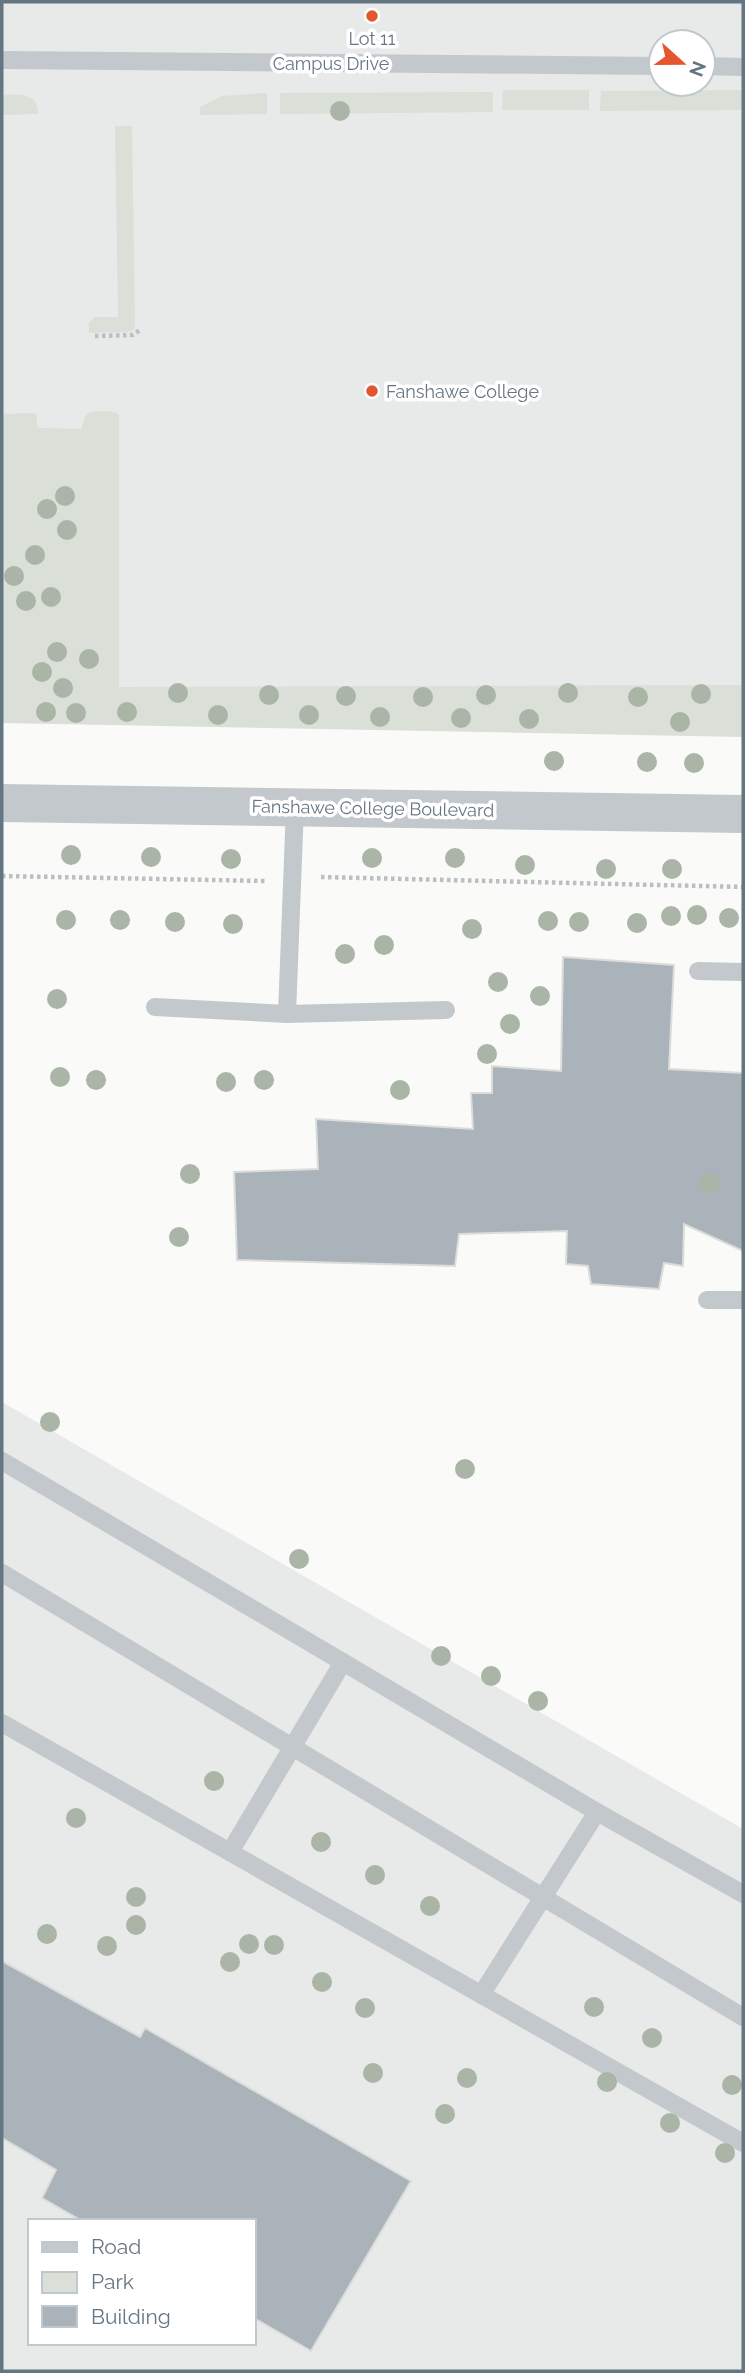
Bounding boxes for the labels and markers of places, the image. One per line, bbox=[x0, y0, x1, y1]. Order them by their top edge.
marker: Lot 11 bbox=[364, 8, 380, 24]
place label: Lot 11 bbox=[349, 28, 396, 49]
place label: Fanshawe College bbox=[386, 381, 539, 402]
marker: Fanshawe College bbox=[364, 383, 380, 399]

